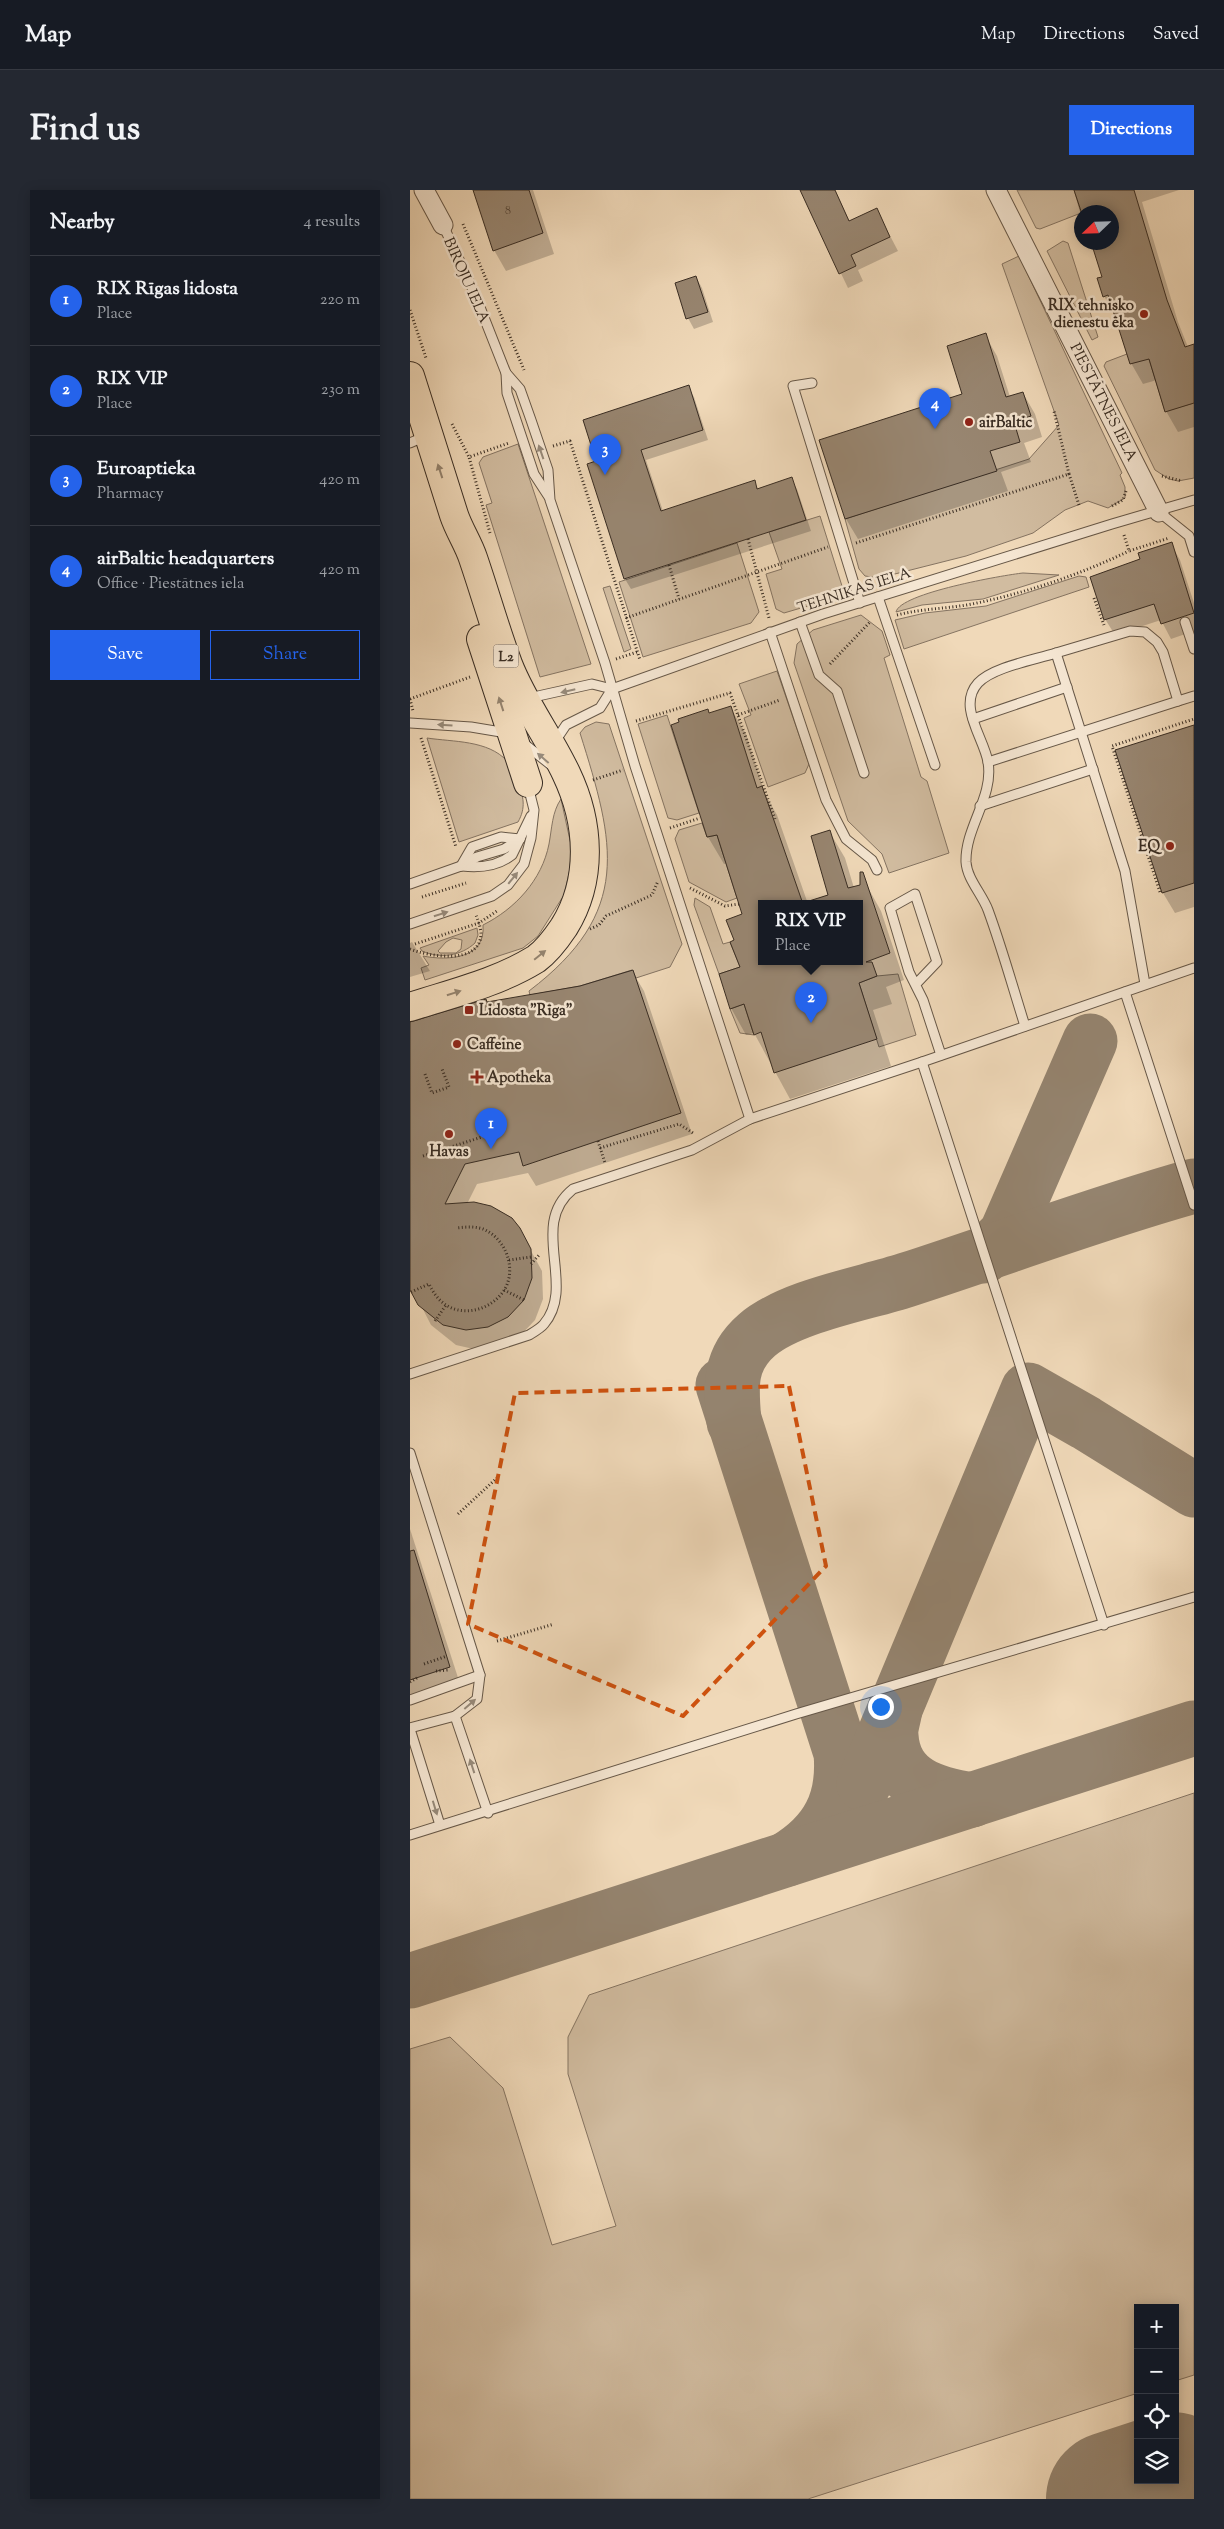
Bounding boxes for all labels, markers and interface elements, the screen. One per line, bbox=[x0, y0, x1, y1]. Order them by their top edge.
text: Map bbox=[25, 18, 71, 52]
text: Map bbox=[981, 22, 1016, 48]
text: Directions bbox=[1044, 22, 1125, 48]
text: Saved bbox=[1153, 22, 1199, 48]
text: Find us bbox=[30, 105, 140, 156]
button: Directions bbox=[1069, 105, 1194, 155]
house number: 8 bbox=[505, 202, 511, 220]
north arrow bbox=[1074, 205, 1119, 250]
text: Nearby bbox=[50, 208, 115, 238]
text: 4 results bbox=[304, 211, 360, 234]
street label: BIROJU IELA bbox=[437, 234, 494, 327]
text: RIX Rīgas lidosta bbox=[97, 276, 238, 303]
text: 1 bbox=[63, 289, 69, 312]
text: 220 m bbox=[320, 289, 360, 312]
place label: RIX tehnisko dienestu ēka bbox=[1048, 296, 1134, 334]
text: Place bbox=[97, 303, 132, 326]
marker: RIX tehnisko dienestu ēka bbox=[1138, 308, 1150, 320]
street label: PIESTĀTNES IELA bbox=[1064, 340, 1142, 466]
text: RIX VIP bbox=[97, 366, 167, 393]
text: 2 bbox=[62, 379, 70, 402]
text: 230 m bbox=[321, 379, 360, 402]
pin: 4 bbox=[919, 388, 951, 429]
text: Place bbox=[97, 393, 132, 416]
place label: airBaltic bbox=[979, 413, 1032, 434]
marker: airBaltic bbox=[963, 416, 975, 428]
pin: 3 bbox=[589, 434, 621, 475]
one-way arrow bbox=[537, 444, 545, 459]
text: Euroaptieka bbox=[97, 456, 196, 483]
one-way arrow bbox=[436, 464, 444, 479]
text: 3 bbox=[63, 469, 69, 492]
text: 420 m bbox=[319, 469, 360, 492]
text: Pharmacy bbox=[97, 483, 164, 506]
text: airBaltic headquarters bbox=[97, 546, 274, 573]
text: 4 bbox=[62, 559, 70, 582]
text: 420 m bbox=[319, 559, 360, 582]
street label: TEHNIKAS IELA bbox=[795, 563, 914, 620]
text: Office · Piestātnes iela bbox=[97, 573, 244, 596]
button: Save bbox=[50, 630, 200, 680]
button: Share bbox=[210, 630, 360, 680]
road number: L2 bbox=[494, 644, 518, 668]
one-way arrow bbox=[561, 687, 576, 695]
one-way arrow bbox=[497, 696, 505, 711]
one-way arrow bbox=[437, 721, 453, 729]
one-way arrow bbox=[537, 752, 549, 764]
place label: EQ bbox=[1138, 837, 1162, 858]
marker: EQ bbox=[1164, 840, 1176, 852]
one-way arrow bbox=[508, 872, 519, 885]
popup bbox=[758, 900, 863, 965]
text: RIX VIP bbox=[775, 908, 846, 935]
one-way arrow bbox=[434, 909, 449, 917]
text: Place bbox=[775, 935, 811, 958]
one-way arrow bbox=[533, 949, 546, 960]
pin: 2 bbox=[795, 982, 827, 1023]
one-way arrow bbox=[446, 988, 461, 996]
place label: Lidosta "Rīga" bbox=[479, 1001, 573, 1022]
marker: Lidosta "Rīga" bbox=[463, 1004, 475, 1016]
place label: Caffeine bbox=[467, 1035, 522, 1056]
marker: Caffeine bbox=[451, 1038, 463, 1050]
place label: Apotheka bbox=[487, 1068, 551, 1089]
marker: Apotheka bbox=[471, 1071, 483, 1083]
pin: 1 bbox=[475, 1108, 507, 1149]
marker: Havas bbox=[443, 1128, 455, 1140]
place label: Havas bbox=[429, 1142, 469, 1163]
your location bbox=[868, 1694, 894, 1720]
one-way arrow bbox=[464, 1698, 477, 1709]
one-way arrow bbox=[468, 1759, 475, 1774]
one-way arrow bbox=[432, 1801, 440, 1816]
map controls bbox=[1134, 2304, 1179, 2484]
button: + bbox=[1134, 2304, 1179, 2349]
button: − bbox=[1134, 2349, 1179, 2394]
button: locate bbox=[1134, 2394, 1179, 2439]
button: layers bbox=[1134, 2439, 1179, 2484]

